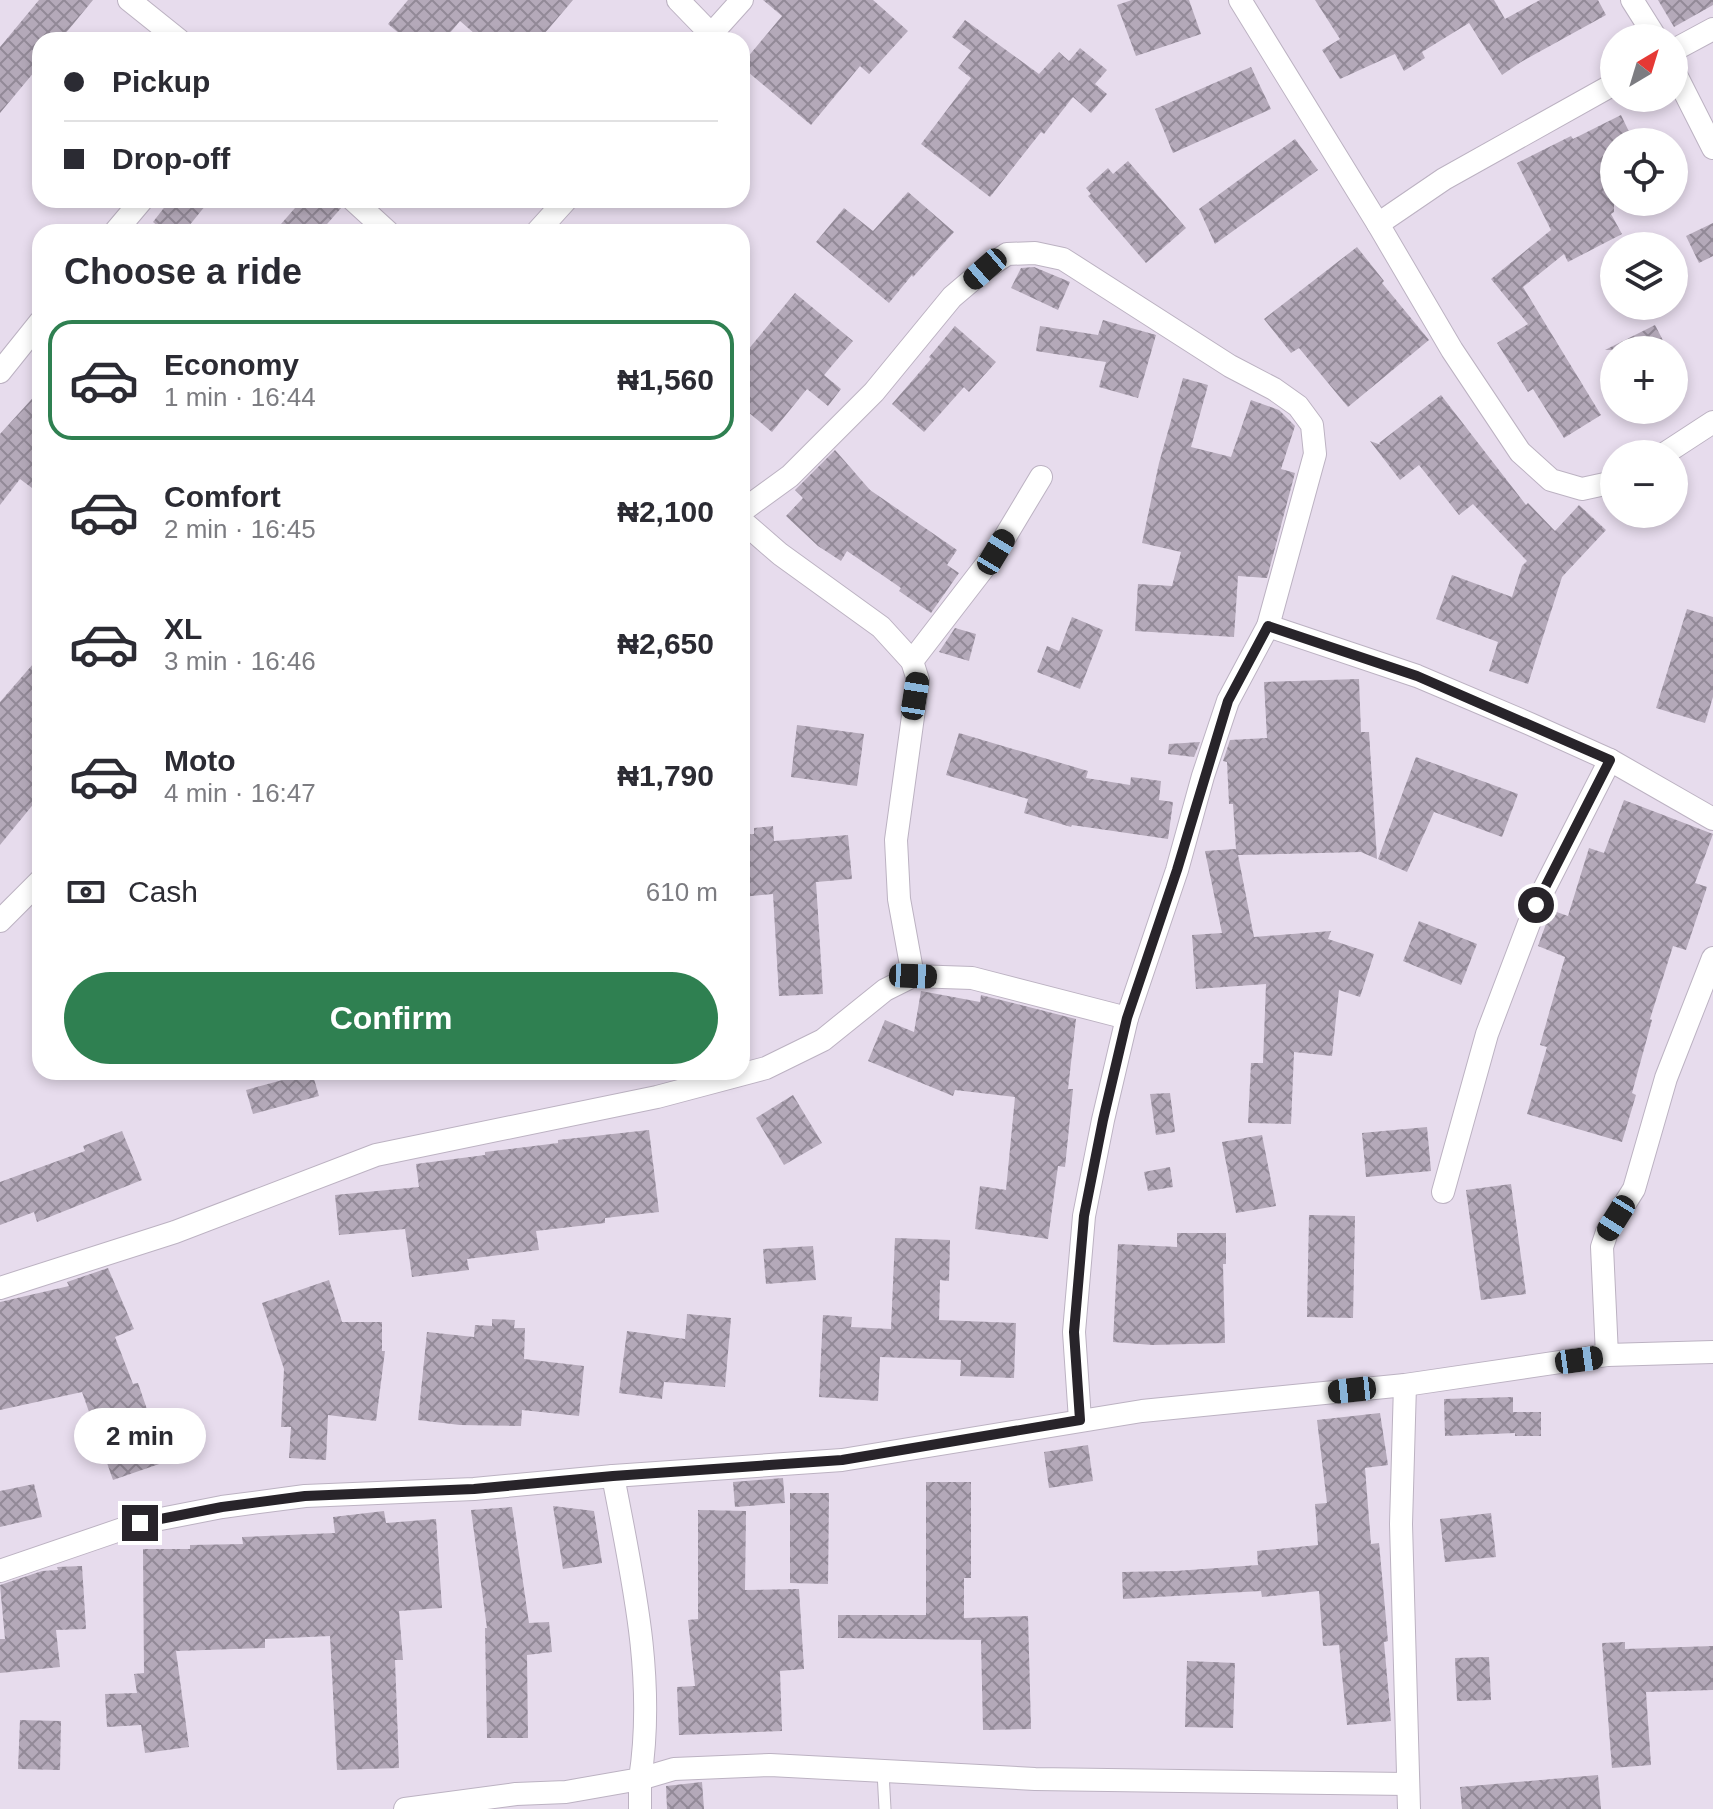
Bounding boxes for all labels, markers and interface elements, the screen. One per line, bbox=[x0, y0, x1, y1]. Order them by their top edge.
north arrow bbox=[1600, 24, 1688, 112]
map controls bbox=[1600, 24, 1688, 528]
text: Pickup bbox=[112, 65, 210, 98]
button: locate bbox=[1600, 128, 1688, 216]
text: Drop-off bbox=[112, 142, 230, 175]
button: layers bbox=[1600, 232, 1688, 320]
car bbox=[959, 244, 1011, 294]
text: Choose a ride bbox=[64, 251, 302, 292]
button: + bbox=[1600, 336, 1688, 424]
icon: car bbox=[68, 344, 140, 416]
text: Economy bbox=[164, 348, 299, 381]
text: ₦1,560 bbox=[617, 363, 714, 396]
text: 1 min · 16:44 bbox=[164, 382, 316, 412]
button: − bbox=[1600, 440, 1688, 528]
icon: car bbox=[68, 476, 140, 548]
text: Comfort bbox=[164, 480, 281, 513]
text: ₦2,100 bbox=[617, 495, 714, 528]
text: 2 min · 16:45 bbox=[164, 514, 316, 544]
car bbox=[973, 525, 1019, 579]
icon: car bbox=[68, 608, 140, 680]
text: XL bbox=[164, 612, 202, 645]
text: ₦2,650 bbox=[617, 627, 714, 660]
text: 3 min · 16:46 bbox=[164, 646, 316, 676]
car bbox=[899, 670, 931, 722]
icon: car bbox=[68, 740, 140, 812]
text: Moto bbox=[164, 744, 236, 777]
text: ₦1,790 bbox=[617, 759, 714, 792]
text: 4 min · 16:47 bbox=[164, 778, 316, 808]
icon: cash bbox=[64, 870, 108, 914]
text: Cash bbox=[128, 875, 198, 908]
text: 610 m bbox=[646, 877, 718, 907]
route start bbox=[1518, 887, 1554, 923]
car bbox=[889, 963, 937, 989]
button: Confirm bbox=[64, 972, 718, 1064]
car bbox=[1593, 1191, 1639, 1245]
car bbox=[1554, 1345, 1604, 1375]
car bbox=[1327, 1376, 1377, 1404]
callout: 2 min bbox=[74, 1407, 206, 1463]
text: 2 min bbox=[106, 1421, 174, 1451]
route end bbox=[122, 1505, 158, 1541]

